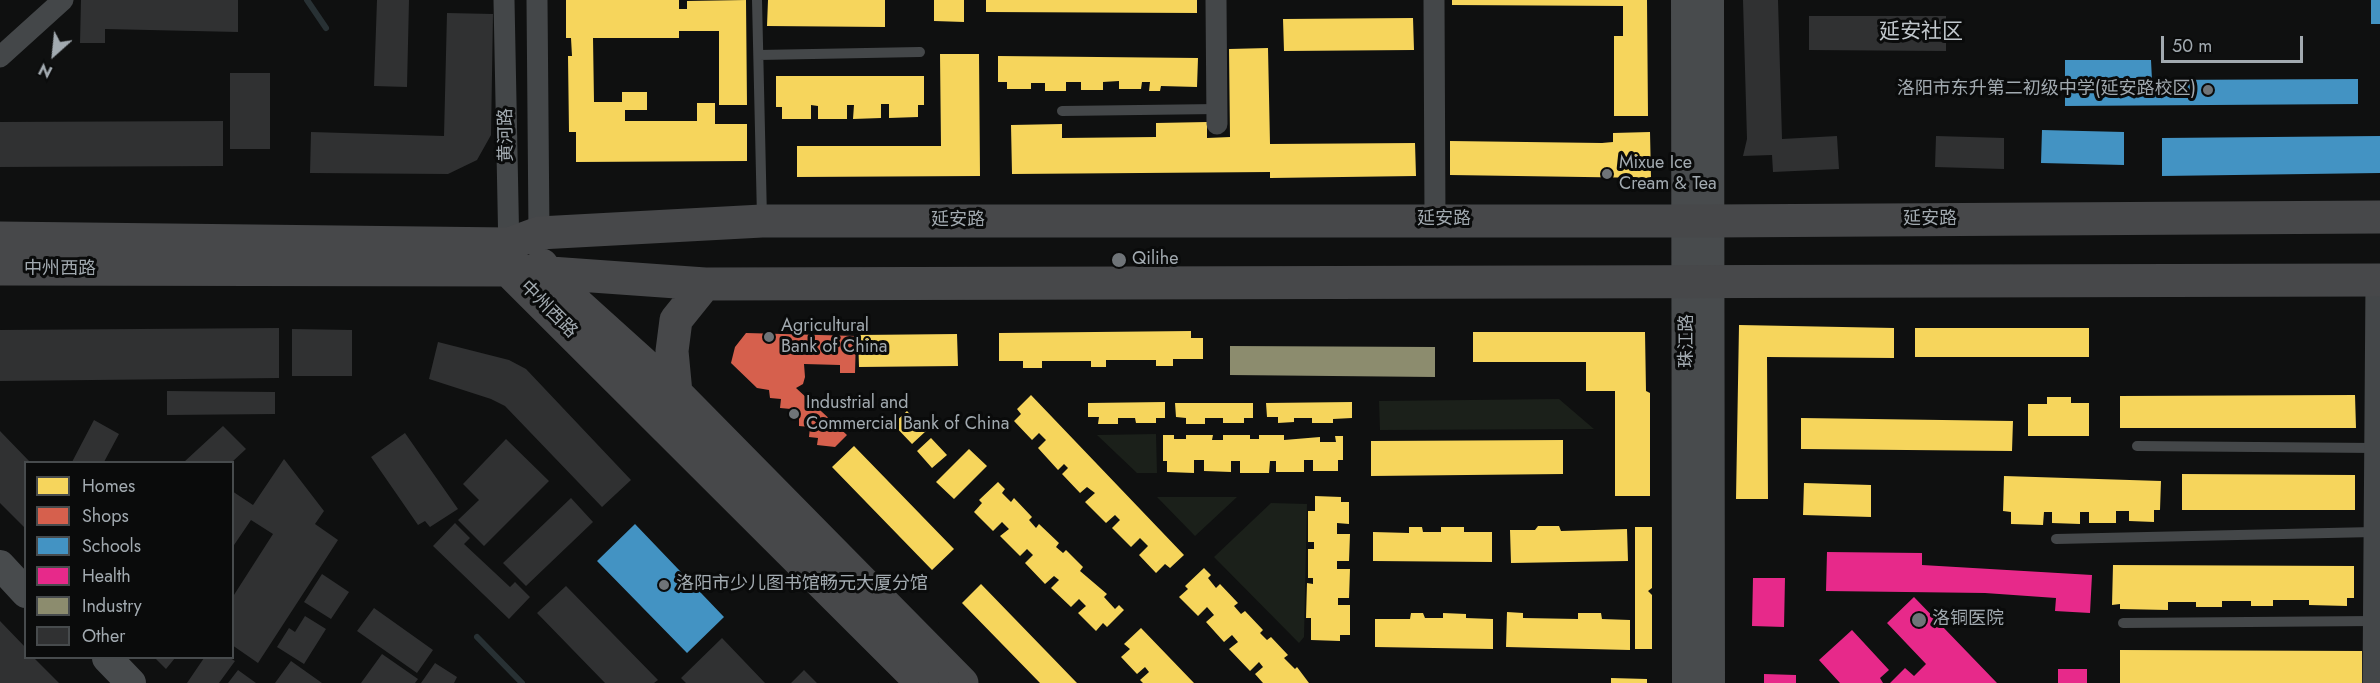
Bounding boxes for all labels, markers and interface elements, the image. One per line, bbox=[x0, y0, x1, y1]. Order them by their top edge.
district label: 延安社区 bbox=[1879, 20, 1963, 46]
north arrow bbox=[24, 24, 84, 84]
scale bar bbox=[2164, 24, 2306, 62]
text: 50 m bbox=[2172, 33, 2212, 59]
text: N bbox=[35, 57, 56, 84]
place label: 洛阳市东升第二初级中学(延安路校区) bbox=[1897, 79, 2196, 101]
marker: 洛阳市东升第二初级中学(延安路校区) bbox=[2201, 83, 2215, 97]
street label: 黄河路 bbox=[496, 108, 518, 162]
place label: Mixue Ice Cream & Tea bbox=[1619, 153, 1717, 195]
marker: Mixue Ice Cream & Tea bbox=[1600, 167, 1614, 181]
street label: 延安路 bbox=[1417, 209, 1471, 231]
street label: 延安路 bbox=[1903, 209, 1957, 231]
street label: 延安路 bbox=[931, 210, 985, 232]
place label: Qilihe bbox=[1132, 249, 1178, 271]
marker: Qilihe bbox=[1110, 251, 1128, 269]
street label: 中州西路 bbox=[24, 259, 96, 281]
street label: 中州西路 bbox=[515, 277, 581, 343]
street label: 珠江路 bbox=[1677, 314, 1699, 368]
place label: Agricultural Bank of China bbox=[781, 316, 887, 358]
marker: Agricultural Bank of China bbox=[762, 330, 776, 344]
place label: Industrial and Commercial Bank of China bbox=[806, 393, 1009, 436]
marker: Industrial and Commercial Bank of China bbox=[787, 407, 801, 421]
legend bbox=[24, 461, 234, 659]
text: Homes bbox=[82, 473, 135, 499]
text: Shops bbox=[82, 503, 129, 529]
text: Schools bbox=[82, 533, 141, 559]
text: Health bbox=[82, 563, 131, 589]
place label: 洛阳市少儿图书馆畅元大厦分馆 bbox=[676, 574, 928, 596]
marker: 洛阳市少儿图书馆畅元大厦分馆 bbox=[657, 578, 671, 592]
text: Industry bbox=[82, 593, 142, 619]
place label: 洛铜医院 bbox=[1932, 609, 2004, 631]
marker: 洛铜医院 bbox=[1910, 611, 1928, 629]
text: Other bbox=[82, 623, 125, 649]

